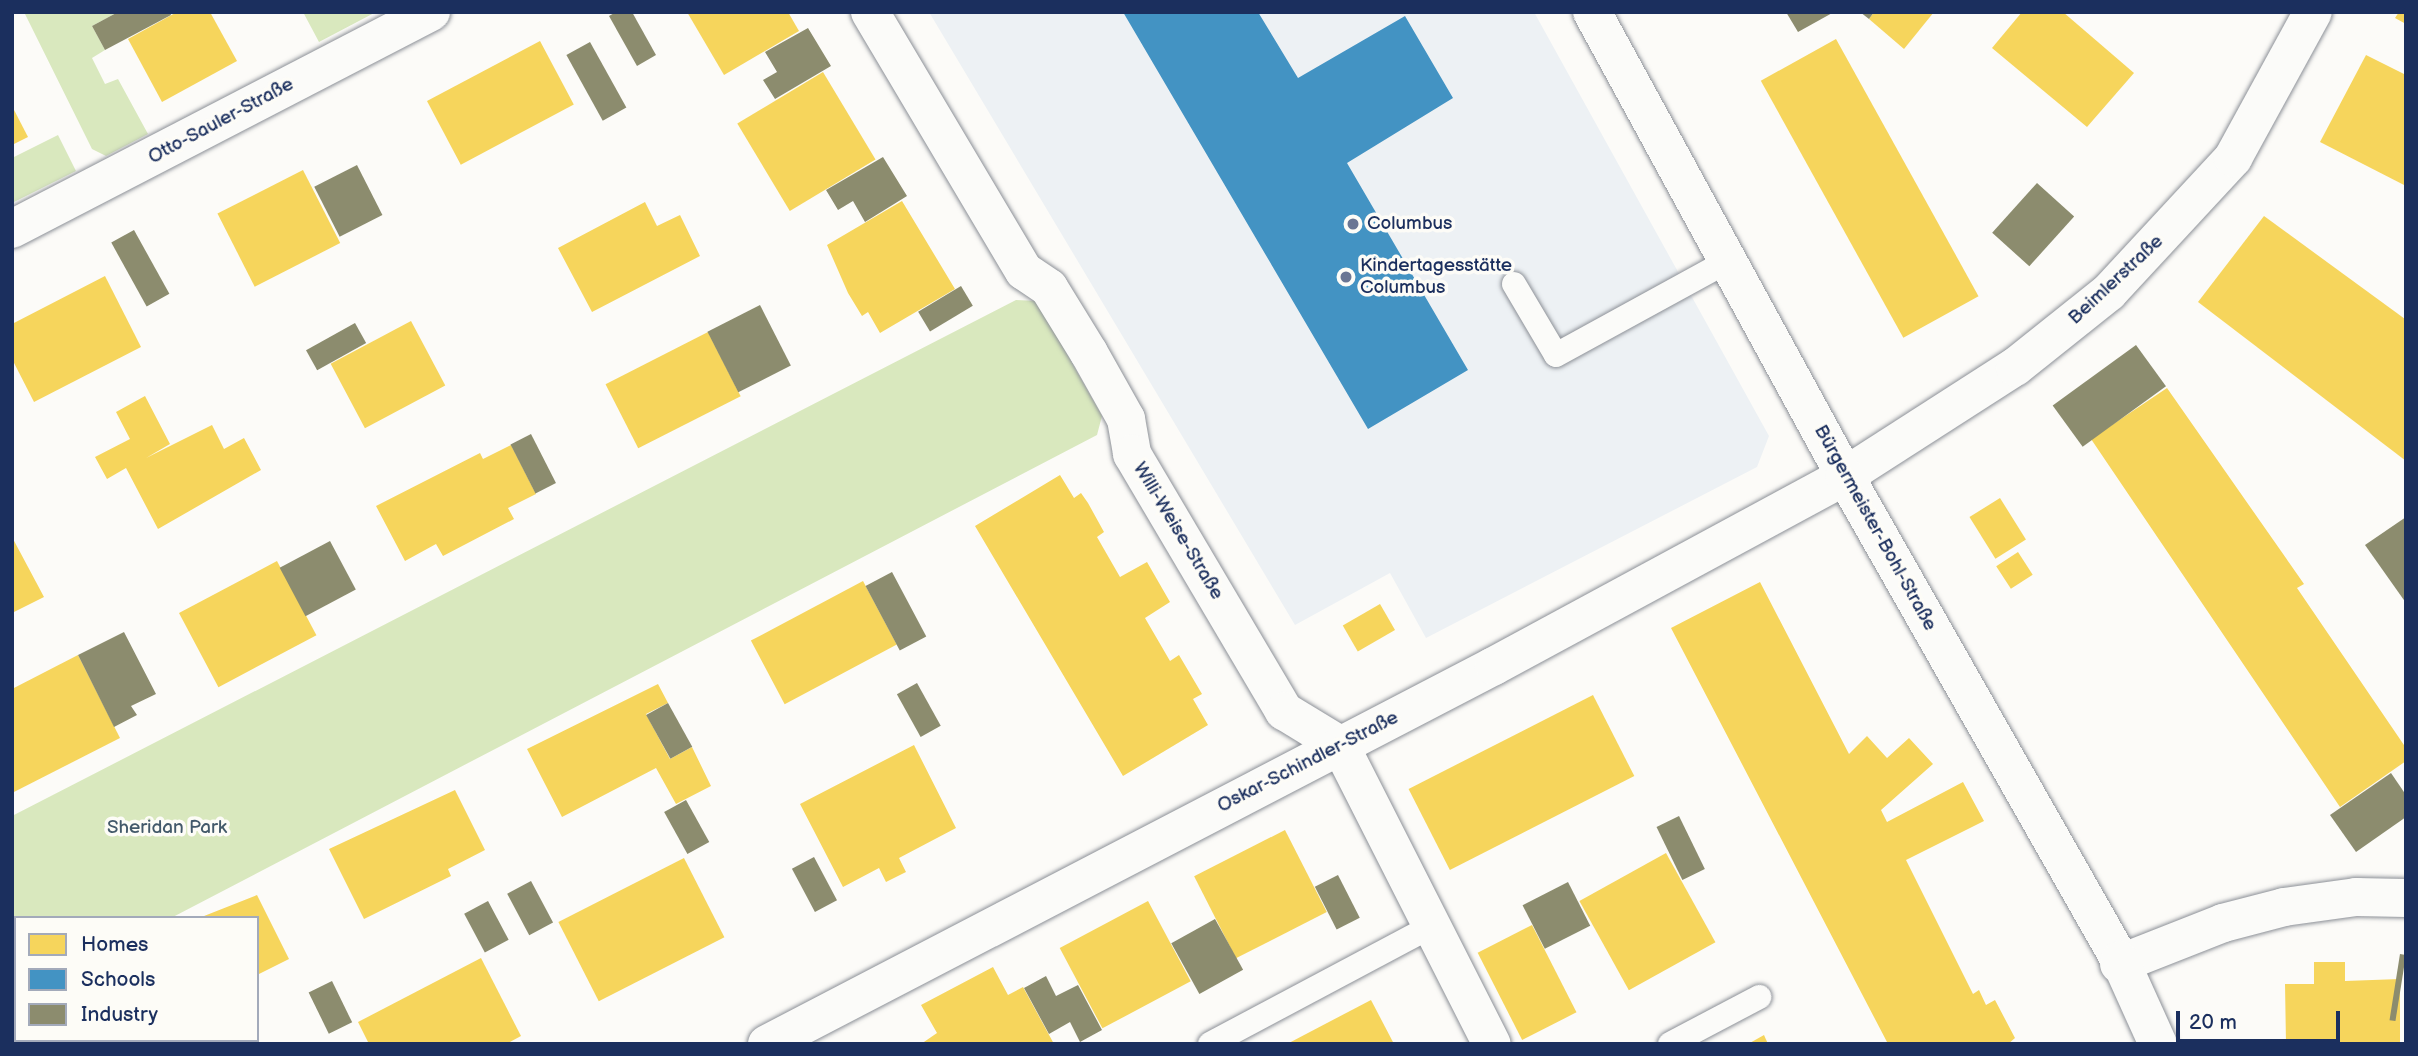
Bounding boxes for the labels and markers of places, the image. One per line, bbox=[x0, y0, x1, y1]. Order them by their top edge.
place label: Columbus bbox=[1367, 213, 1452, 235]
marker: Columbus bbox=[1345, 216, 1361, 232]
place label: Kindertagesstätte Columbus bbox=[1360, 255, 1512, 299]
marker: Kindertagesstätte Columbus bbox=[1338, 269, 1354, 285]

